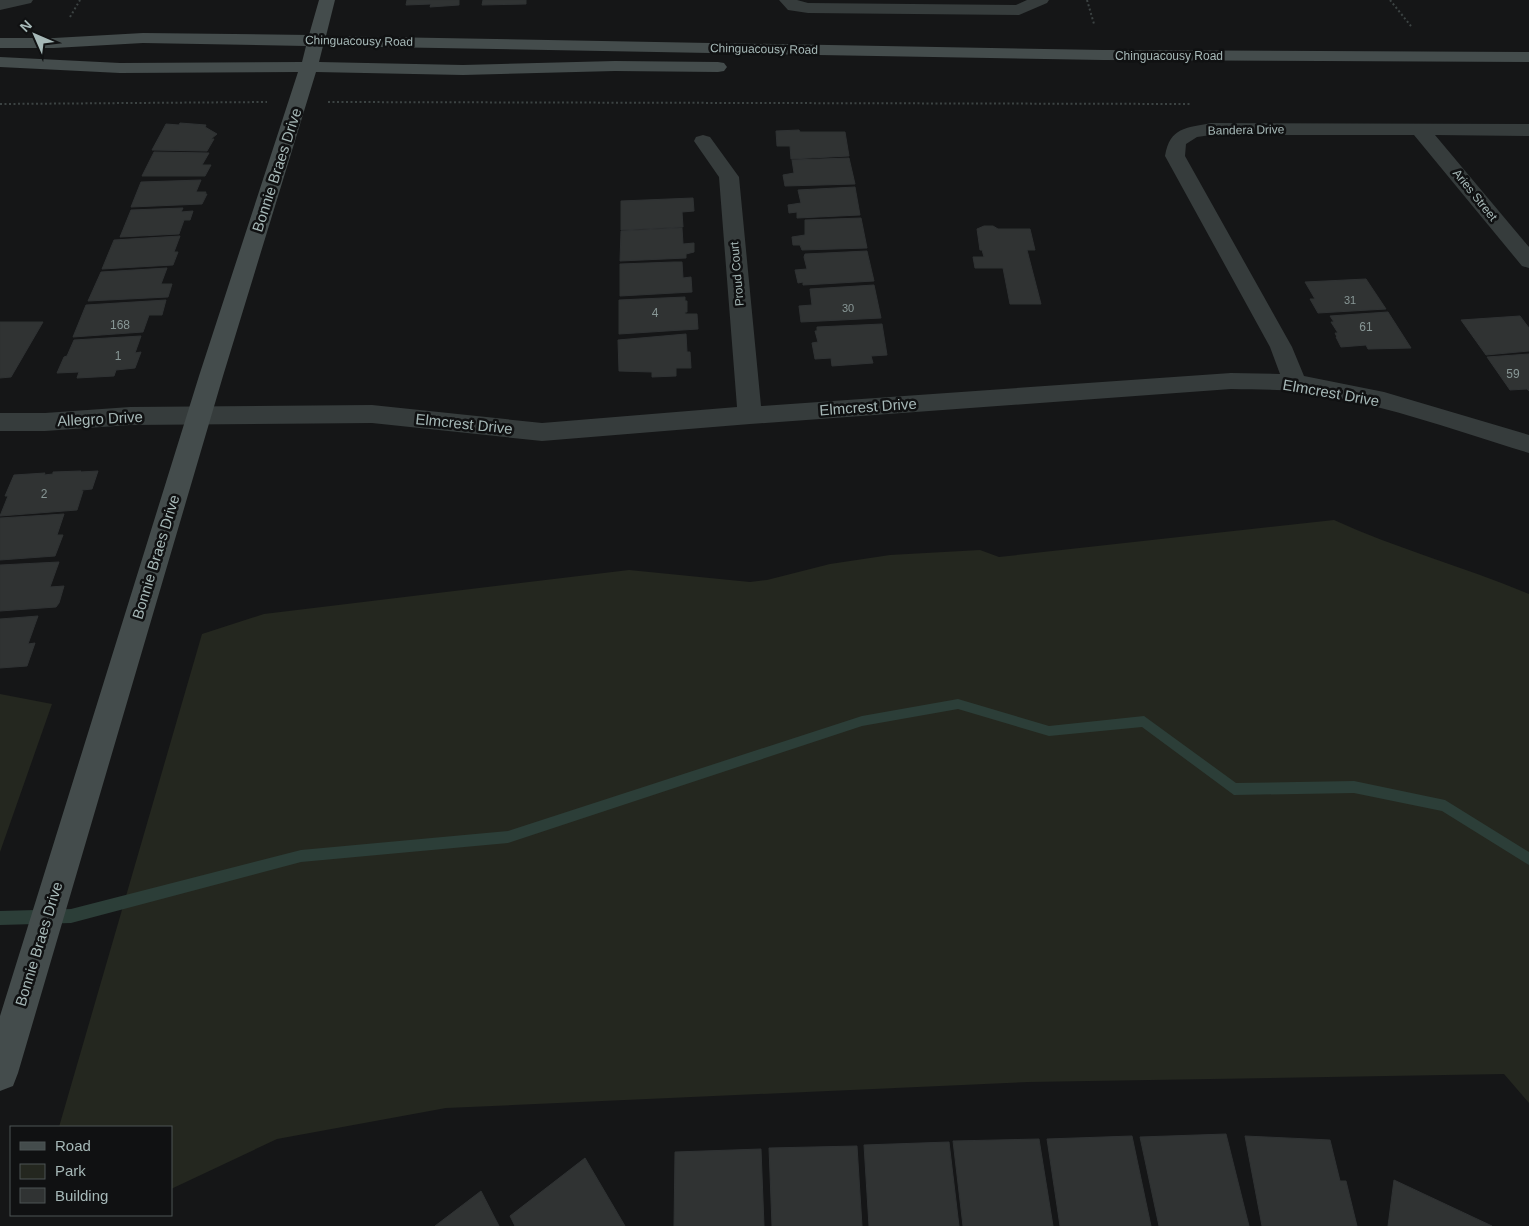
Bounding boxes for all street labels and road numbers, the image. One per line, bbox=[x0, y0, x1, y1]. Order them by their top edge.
street label: Chinguacousy Road bbox=[305, 33, 413, 49]
street label: Chinguacousy Road bbox=[710, 41, 818, 57]
street label: Chinguacousy Road bbox=[1115, 49, 1223, 63]
street label: Bonnie Braes Drive bbox=[248, 106, 305, 234]
street label: Bandera Drive bbox=[1208, 122, 1285, 138]
street label: Aries Street bbox=[1450, 166, 1501, 224]
street label: Proud Court bbox=[727, 241, 747, 307]
street label: Elmcrest Drive bbox=[1282, 376, 1381, 409]
street label: Elmcrest Drive bbox=[819, 395, 917, 418]
street label: Allegro Drive bbox=[57, 408, 143, 429]
street label: Elmcrest Drive bbox=[415, 410, 513, 437]
street label: Bonnie Braes Drive bbox=[129, 493, 183, 621]
street label: Bonnie Braes Drive bbox=[12, 880, 66, 1008]

